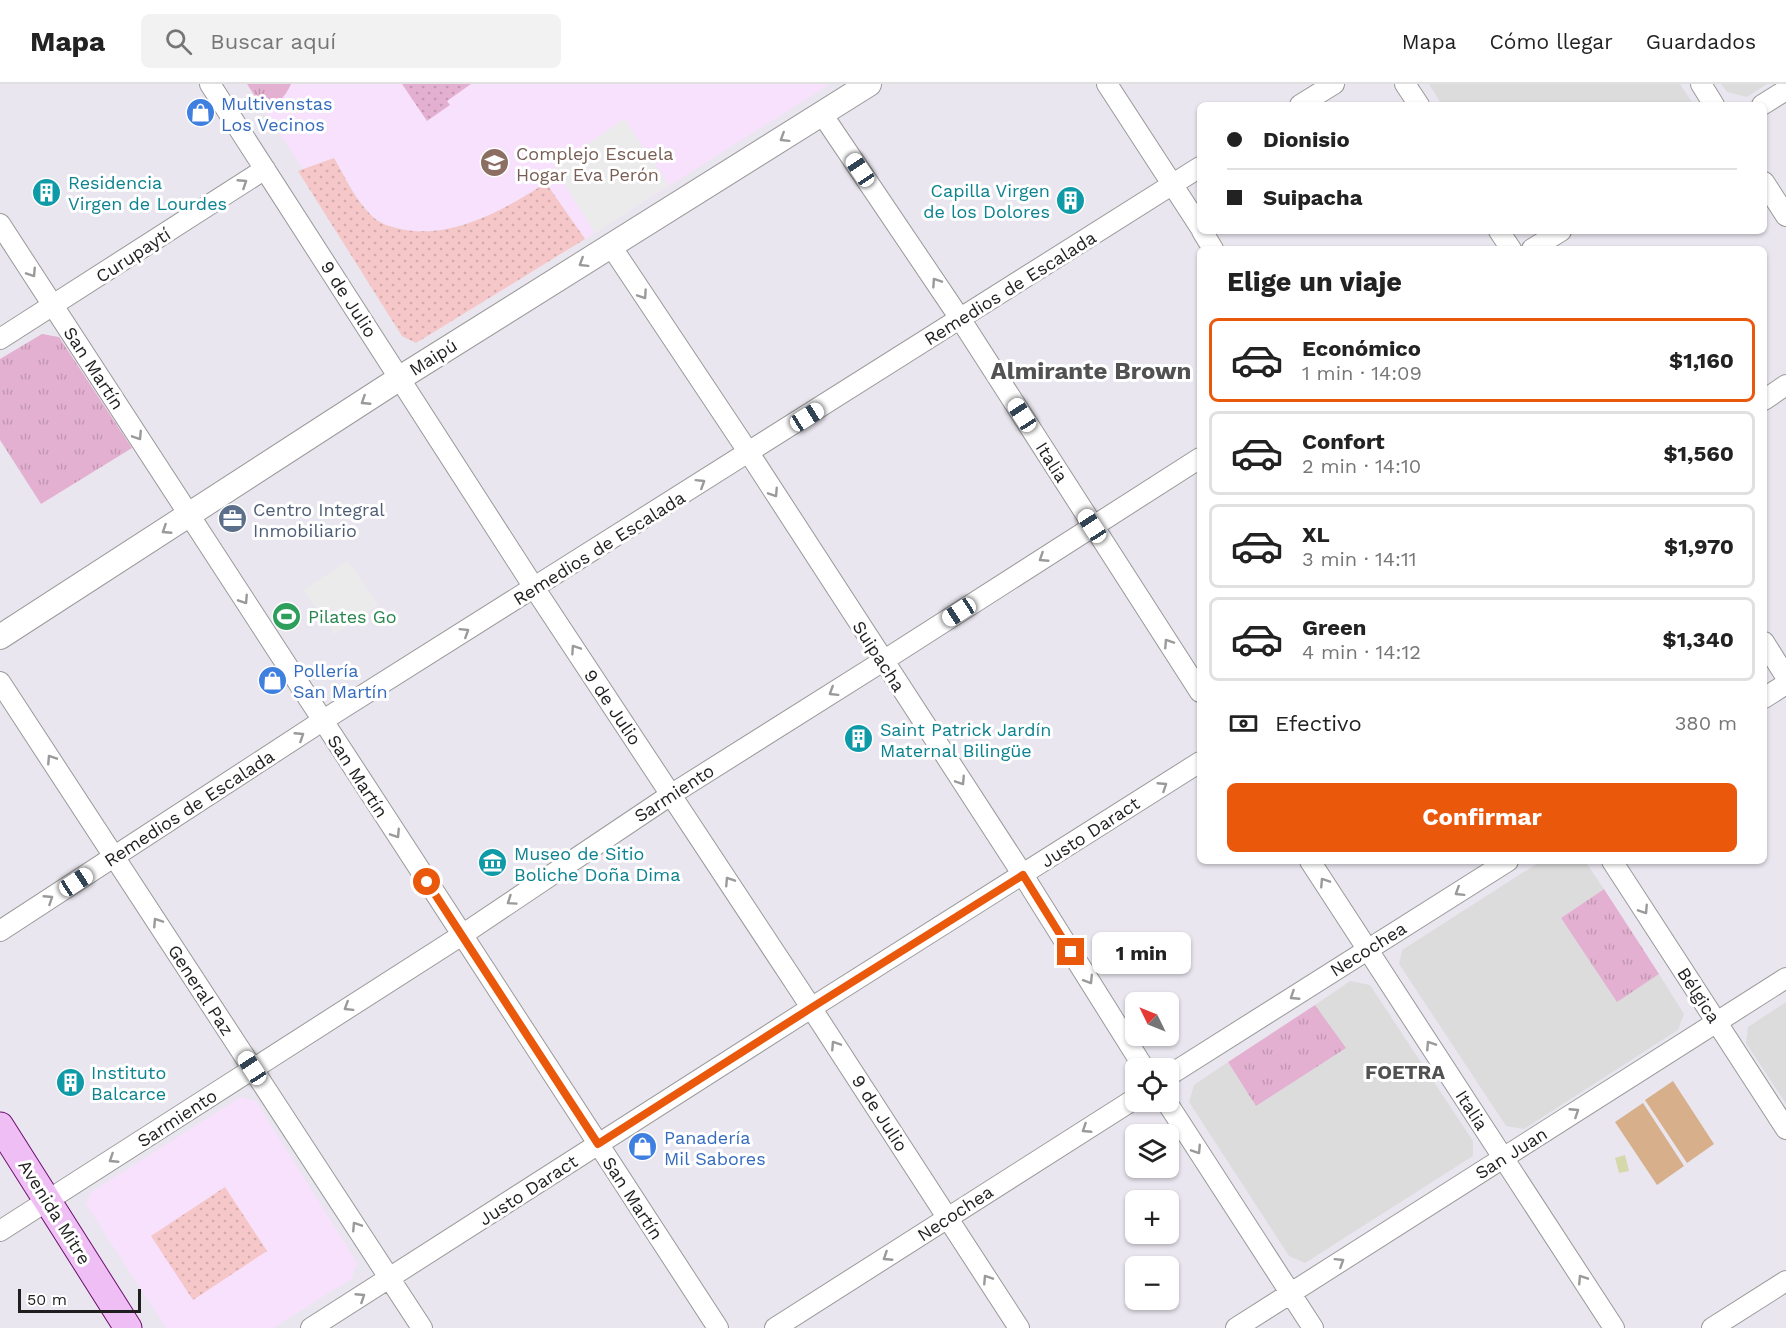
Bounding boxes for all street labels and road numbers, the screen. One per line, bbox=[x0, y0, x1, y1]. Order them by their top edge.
street label: Curupaytí bbox=[92, 223, 174, 287]
street label: Remedios de Escalada bbox=[920, 227, 1100, 349]
street label: 9 de Julio bbox=[317, 257, 381, 341]
street label: San Martín bbox=[59, 323, 129, 413]
street label: Maipú bbox=[405, 334, 461, 380]
street label: Italia bbox=[1032, 438, 1072, 486]
street label: Remedios de Escalada bbox=[509, 487, 689, 609]
street label: Suipacha bbox=[848, 617, 910, 695]
street label: 9 de Julio bbox=[580, 665, 646, 749]
street label: San Martín bbox=[323, 731, 393, 821]
street label: Remedios de Escalada bbox=[100, 745, 278, 871]
street label: Sarmiento bbox=[630, 760, 718, 826]
street label: Justo Daract bbox=[1037, 792, 1144, 872]
street label: Necochea bbox=[1326, 917, 1410, 981]
street label: General Paz bbox=[164, 941, 238, 1039]
street label: Bélgica bbox=[1673, 963, 1725, 1027]
street label: 9 de Julio bbox=[848, 1071, 912, 1155]
street label: Sarmiento bbox=[133, 1085, 221, 1151]
street label: Italia bbox=[1451, 1086, 1493, 1134]
street label: San Juan bbox=[1471, 1123, 1551, 1183]
street label: Justo Daract bbox=[475, 1150, 582, 1230]
street label: San Martín bbox=[598, 1153, 668, 1243]
street label: Avenida Mitre bbox=[14, 1156, 96, 1268]
street label: Necochea bbox=[913, 1181, 997, 1245]

